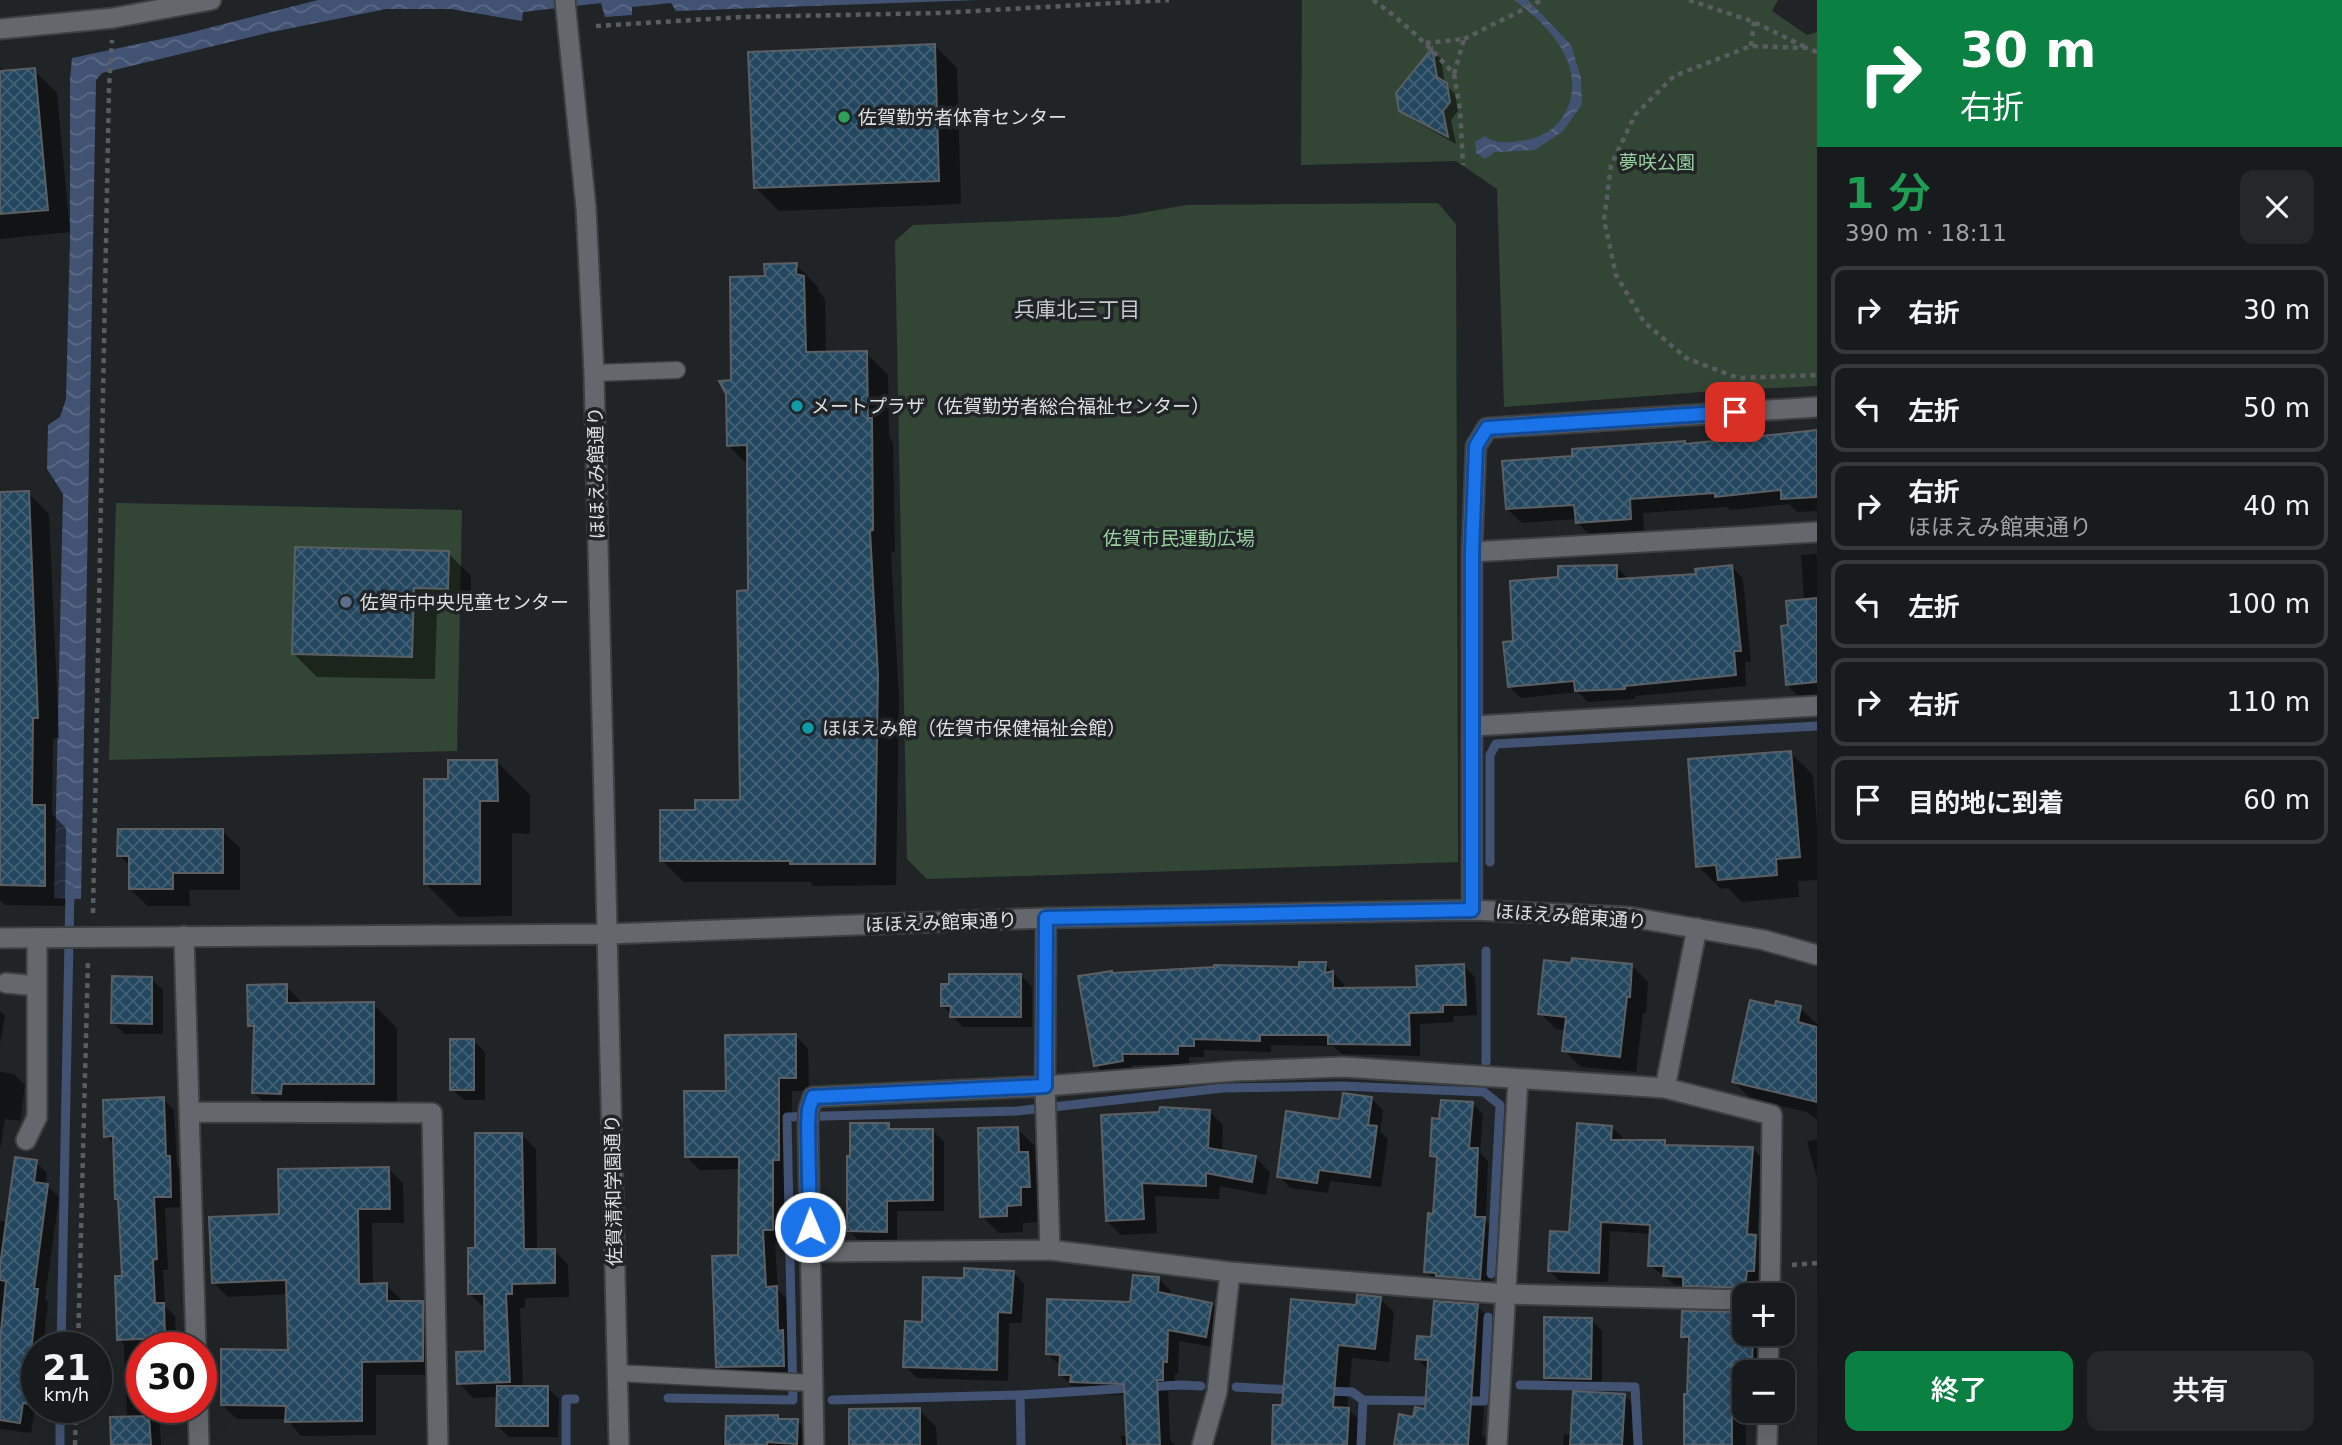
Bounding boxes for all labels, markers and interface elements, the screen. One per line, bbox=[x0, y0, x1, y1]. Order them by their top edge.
text: 30 m bbox=[1960, 22, 2096, 79]
icon: right bbox=[1845, 28, 1936, 119]
text: 右折 bbox=[1960, 88, 2024, 126]
place label: 佐賀勤労者体育センター bbox=[858, 106, 1067, 128]
marker: 佐賀勤労者体育センター bbox=[836, 109, 852, 125]
park label: 夢咲公園 bbox=[1619, 151, 1695, 173]
text: 1 分 bbox=[1845, 169, 1931, 218]
button: close bbox=[2240, 170, 2314, 244]
text: 390 m · 18:11 bbox=[1845, 220, 2007, 246]
icon: right bbox=[1849, 291, 1887, 329]
text: 30 m bbox=[2243, 295, 2310, 325]
district label: 兵庫北三丁目 bbox=[1014, 298, 1140, 322]
text: 右折 bbox=[1908, 298, 1960, 328]
pin bbox=[1705, 382, 1765, 442]
icon: left bbox=[1849, 389, 1887, 427]
icon: arrive bbox=[1716, 393, 1754, 431]
text: 50 m bbox=[2243, 393, 2310, 423]
place label: メートプラザ（佐賀勤労者総合福祉センター） bbox=[811, 395, 1210, 417]
text: 左折 bbox=[1908, 396, 1960, 426]
marker: メートプラザ（佐賀勤労者総合福祉センター） bbox=[789, 398, 805, 414]
street label: ほほえみ館通り bbox=[584, 406, 608, 540]
text: 右折 bbox=[1908, 477, 1960, 507]
icon: right bbox=[1849, 487, 1887, 525]
text: 40 m bbox=[2243, 491, 2310, 521]
text: ほほえみ館東通り bbox=[1908, 514, 2092, 540]
park label: 佐賀市民運動広場 bbox=[1103, 527, 1255, 549]
icon: left bbox=[1849, 585, 1887, 623]
text: 100 m bbox=[2227, 589, 2310, 619]
place label: 佐賀市中央児童センター bbox=[360, 591, 569, 613]
text: 左折 bbox=[1908, 592, 1960, 622]
marker: 佐賀市中央児童センター bbox=[338, 594, 354, 610]
icon: right bbox=[1849, 683, 1887, 721]
text: 110 m bbox=[2227, 687, 2310, 717]
text: 右折 bbox=[1908, 690, 1960, 720]
place label: ほほえみ館（佐賀市保健福祉会館） bbox=[822, 717, 1126, 739]
marker: ほほえみ館（佐賀市保健福祉会館） bbox=[800, 720, 816, 736]
icon: arrive bbox=[1849, 781, 1887, 819]
text: 60 m bbox=[2243, 785, 2310, 815]
text: 目的地に到着 bbox=[1908, 788, 2064, 818]
street label: ほほえみ館東通り bbox=[1494, 900, 1648, 932]
street label: ほほえみ館東通り bbox=[865, 908, 1017, 936]
street label: 佐賀清和学園通り bbox=[601, 1114, 625, 1266]
position arrow bbox=[773, 1190, 847, 1264]
map controls bbox=[1732, 1283, 1795, 1423]
button: + bbox=[1732, 1283, 1795, 1346]
speed limit sign: 30 bbox=[126, 1332, 217, 1423]
text: 21 bbox=[42, 1348, 91, 1388]
button: 終了 bbox=[1845, 1351, 2073, 1431]
button: 共有 bbox=[2087, 1351, 2314, 1431]
button: − bbox=[1732, 1360, 1795, 1423]
text: km/h bbox=[44, 1384, 89, 1405]

